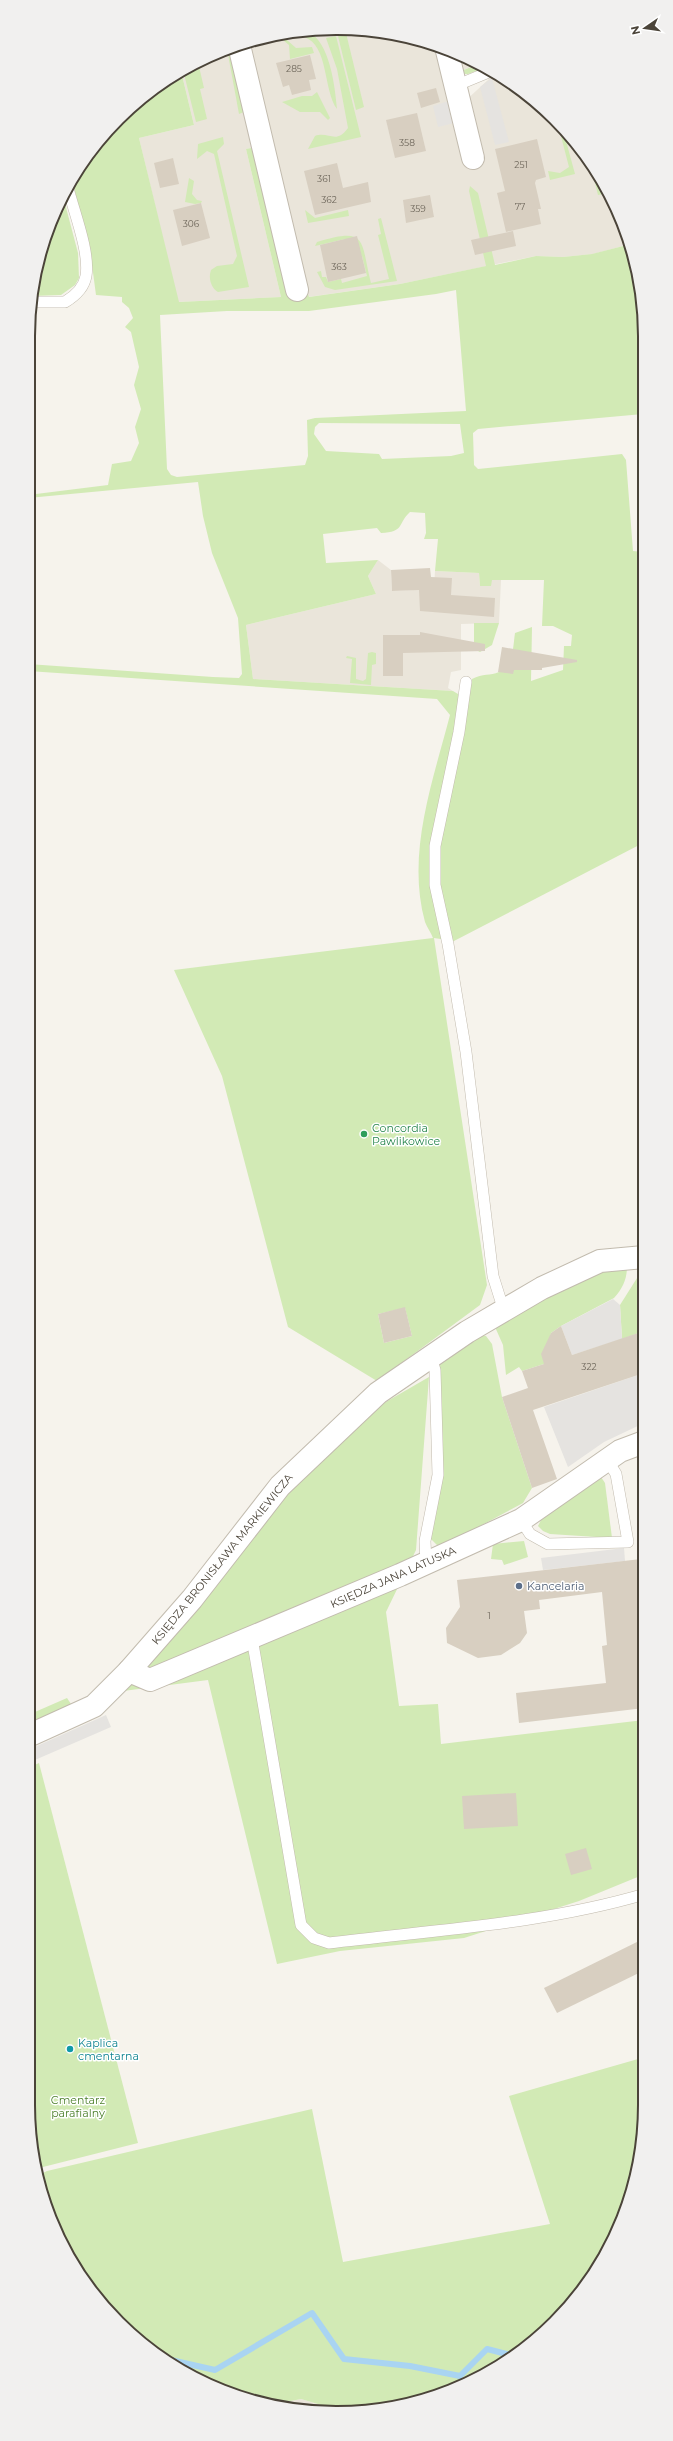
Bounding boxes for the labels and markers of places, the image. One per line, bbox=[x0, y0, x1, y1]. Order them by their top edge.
place label: Concordia Pawlikowice bbox=[372, 1121, 441, 1148]
marker: Concordia Pawlikowice bbox=[359, 1129, 369, 1139]
place label: Kancelaria bbox=[527, 1579, 585, 1593]
marker: Kancelaria bbox=[514, 1581, 524, 1591]
place label: Kaplica cmentarna bbox=[78, 2036, 139, 2063]
marker: Kaplica cmentarna bbox=[65, 2044, 75, 2054]

